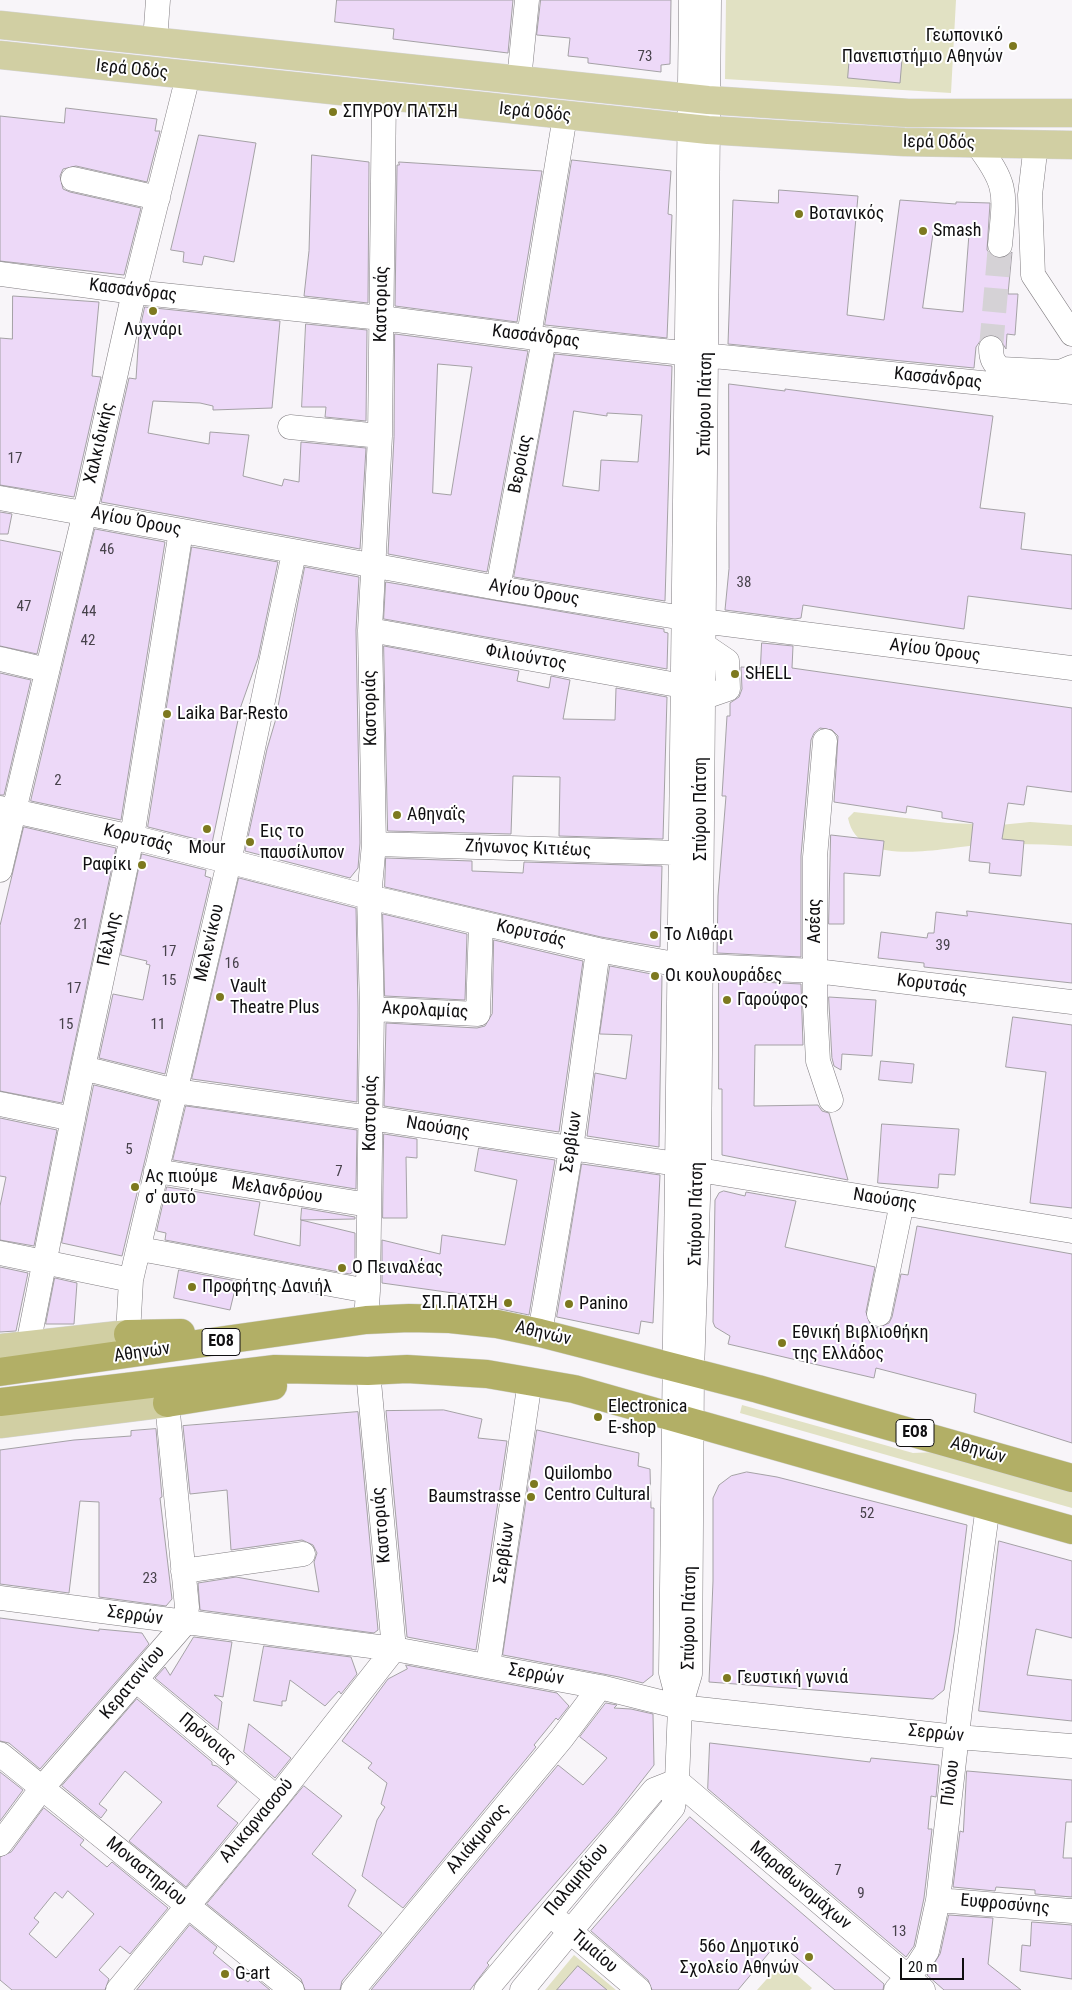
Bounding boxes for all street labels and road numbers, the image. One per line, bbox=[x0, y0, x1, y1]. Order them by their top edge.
street label: Ιερά Οδός bbox=[95, 55, 169, 85]
street label: Ιερά Οδός bbox=[498, 98, 572, 128]
street label: Ιερά Οδός bbox=[903, 132, 975, 154]
street label: Καστοριάς bbox=[371, 266, 393, 342]
street label: Κασσάνδρας bbox=[88, 275, 178, 307]
street label: Κασσάνδρας bbox=[491, 321, 581, 353]
street label: Σπύρου Πάτση bbox=[694, 352, 718, 456]
street label: Κασσάνδρας bbox=[893, 364, 983, 394]
street label: Χαλκιδικής bbox=[80, 400, 120, 486]
street label: Βεροίας bbox=[505, 433, 537, 495]
street label: Αγίου Όρους bbox=[89, 503, 183, 541]
street label: Αγίου Όρους bbox=[487, 575, 581, 611]
street label: Αγίου Όρους bbox=[888, 635, 982, 667]
street label: Φιλιούντος bbox=[484, 640, 568, 676]
street label: Καστοριάς bbox=[360, 670, 382, 746]
street label: Σπύρου Πάτση bbox=[690, 757, 712, 861]
street label: Κορυτσάς bbox=[101, 820, 175, 858]
street label: Ζήνωνος Κιτιέως bbox=[465, 836, 591, 862]
street label: Ασέας bbox=[804, 898, 826, 944]
street label: Μελενίκου bbox=[191, 902, 229, 984]
street label: Πέλλης bbox=[94, 910, 126, 968]
street label: Κορυτσάς bbox=[494, 916, 568, 952]
street label: Κορυτσάς bbox=[896, 970, 968, 1000]
street label: Ακρολαμίας bbox=[381, 998, 469, 1024]
street label: Καστοριάς bbox=[360, 1075, 382, 1151]
street label: Σερβίων bbox=[557, 1110, 587, 1174]
street label: Ναούσης bbox=[405, 1112, 471, 1144]
street label: Σπύρου Πάτση bbox=[685, 1162, 709, 1266]
street label: Μελανδρύου bbox=[230, 1173, 324, 1209]
street label: Ναούσης bbox=[852, 1184, 918, 1216]
street label: Αθηνών bbox=[513, 1317, 573, 1351]
road number: ΕΟ8 bbox=[202, 1328, 240, 1355]
street label: Αθηνών bbox=[113, 1338, 171, 1368]
road number: ΕΟ8 bbox=[896, 1420, 934, 1446]
street label: Αθηνών bbox=[948, 1433, 1008, 1469]
street label: Καστοριάς bbox=[368, 1486, 396, 1564]
street label: Σερβίων bbox=[490, 1521, 520, 1585]
street label: Σπύρου Πάτση bbox=[678, 1566, 702, 1670]
street label: Σερρών bbox=[106, 1601, 164, 1631]
street label: Κερατσινίου bbox=[96, 1642, 170, 1724]
street label: Σερρών bbox=[507, 1660, 565, 1690]
street label: Πρόνοιας bbox=[174, 1709, 240, 1769]
street label: Σερρών bbox=[907, 1720, 965, 1748]
street label: Πύλου bbox=[937, 1759, 965, 1807]
street label: Αλικαρνασσού bbox=[215, 1774, 299, 1868]
street label: Αλιάκμονος bbox=[442, 1799, 514, 1879]
street label: Μοναστηρίου bbox=[101, 1833, 191, 1911]
street label: Μαραθωνομάχων bbox=[745, 1837, 855, 1935]
street label: Παλαμηδίου bbox=[540, 1839, 614, 1921]
street label: Ευφροσύνης bbox=[960, 1890, 1050, 1920]
street label: Τιμαίου bbox=[566, 1926, 622, 1978]

